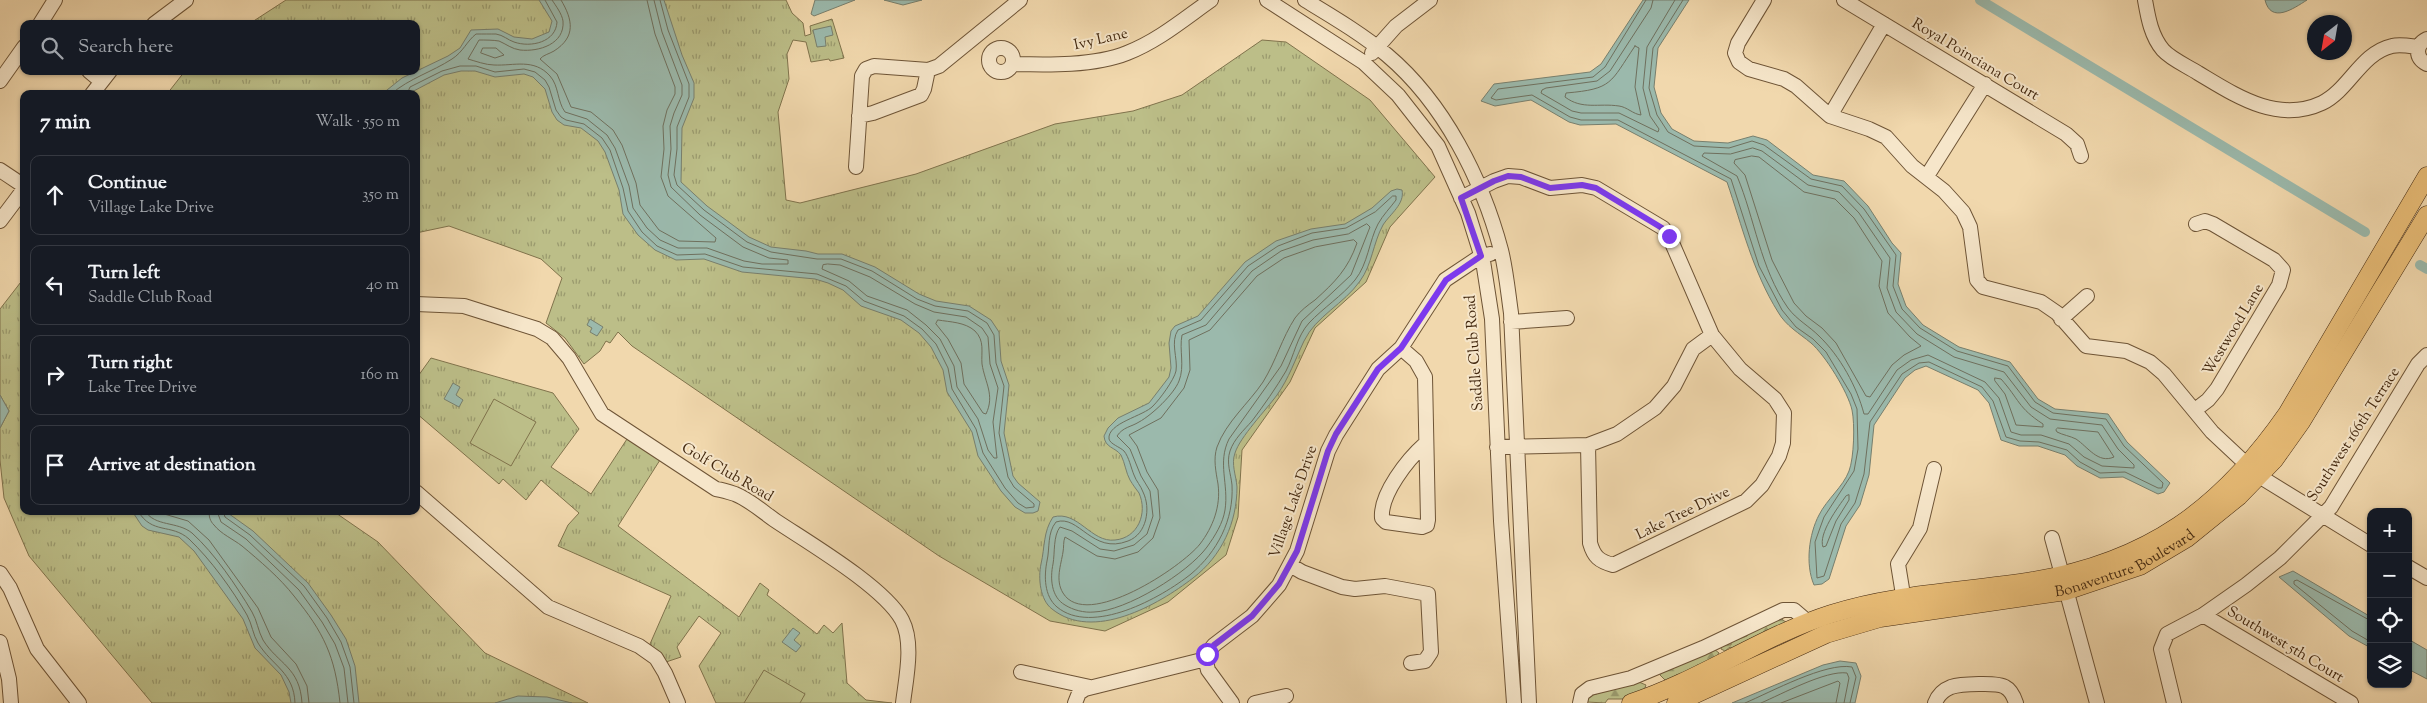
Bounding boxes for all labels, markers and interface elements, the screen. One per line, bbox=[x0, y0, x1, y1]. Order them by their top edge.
street label: Royal Poinciana Court bbox=[1907, 14, 2043, 106]
north arrow bbox=[2307, 15, 2352, 60]
search box bbox=[20, 20, 420, 75]
street label: Ivy Lane bbox=[1072, 24, 1130, 56]
icon: search bbox=[38, 34, 66, 62]
text: Search here bbox=[78, 34, 173, 61]
text: 7 min bbox=[40, 108, 91, 138]
text: Walk · 550 m bbox=[315, 111, 400, 134]
text: Continue bbox=[88, 170, 167, 197]
icon: ahead bbox=[41, 181, 69, 209]
text: 350 m bbox=[362, 184, 399, 207]
text: Village Lake Drive bbox=[88, 197, 214, 220]
route end bbox=[1658, 225, 1681, 248]
text: Turn left bbox=[88, 260, 160, 287]
icon: left bbox=[41, 271, 69, 299]
text: 40 m bbox=[366, 274, 399, 297]
street label: Westwood Lane bbox=[2198, 280, 2270, 380]
text: Saddle Club Road bbox=[88, 287, 212, 310]
street label: Saddle Club Road bbox=[1460, 294, 1490, 412]
text: Turn right bbox=[88, 350, 172, 377]
icon: right bbox=[41, 361, 69, 389]
text: 160 m bbox=[361, 364, 399, 387]
street label: Southwest 166th Terrace bbox=[2303, 364, 2405, 506]
text: Lake Tree Drive bbox=[88, 377, 197, 400]
street label: Golf Club Road bbox=[677, 438, 777, 508]
street label: Village Lake Drive bbox=[1265, 443, 1323, 561]
icon: arrive bbox=[41, 451, 69, 479]
text: Arrive at destination bbox=[88, 452, 256, 479]
street label: Lake Tree Drive bbox=[1632, 482, 1734, 546]
map controls bbox=[2367, 508, 2412, 688]
button: + bbox=[2367, 508, 2412, 553]
street label: Bonaventure Boulevard bbox=[2053, 525, 2200, 603]
button: − bbox=[2367, 553, 2412, 598]
button: locate bbox=[2367, 598, 2412, 643]
street label: Southwest 5th Court bbox=[2223, 602, 2347, 688]
route start bbox=[1196, 643, 1219, 666]
button: layers bbox=[2367, 643, 2412, 688]

